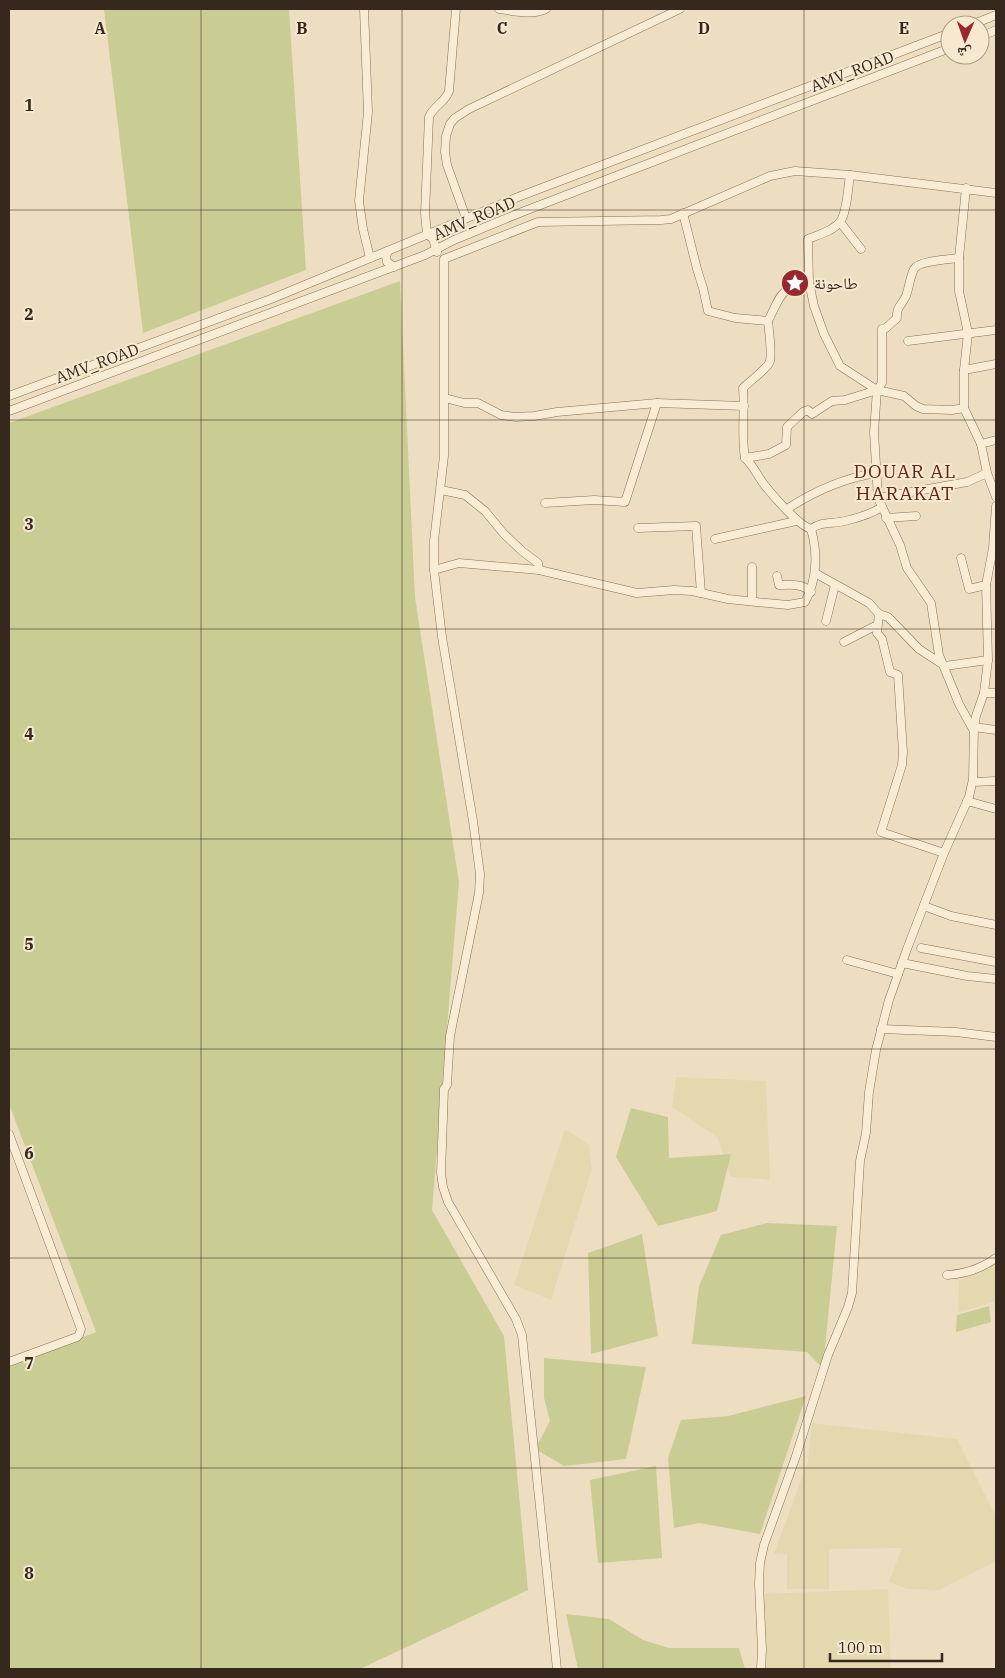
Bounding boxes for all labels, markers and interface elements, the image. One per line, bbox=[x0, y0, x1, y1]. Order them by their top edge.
north arrow bbox=[940, 15, 990, 65]
text: A bbox=[94, 18, 106, 38]
text: B bbox=[296, 18, 308, 38]
text: C bbox=[497, 18, 507, 38]
text: D bbox=[698, 18, 710, 38]
text: E bbox=[899, 18, 909, 38]
text: ش bbox=[957, 44, 972, 62]
street label: AMV_ROAD bbox=[808, 46, 896, 96]
text: 1 bbox=[24, 95, 34, 115]
street label: AMV_ROAD bbox=[430, 192, 518, 244]
place icon: طاحونة bbox=[780, 268, 810, 298]
place label: طاحونة bbox=[814, 273, 858, 293]
text: 2 bbox=[24, 304, 34, 324]
street label: AMV_ROAD bbox=[53, 339, 141, 387]
district label: DOUAR AL HARAKAT bbox=[853, 459, 957, 505]
text: 3 bbox=[24, 514, 34, 534]
text: 4 bbox=[24, 724, 34, 744]
text: 5 bbox=[24, 934, 34, 954]
text: 6 bbox=[24, 1143, 34, 1163]
text: 7 bbox=[24, 1353, 34, 1373]
text: 8 bbox=[24, 1563, 34, 1583]
scale bar bbox=[830, 1630, 942, 1662]
text: 100 m bbox=[838, 1638, 883, 1657]

